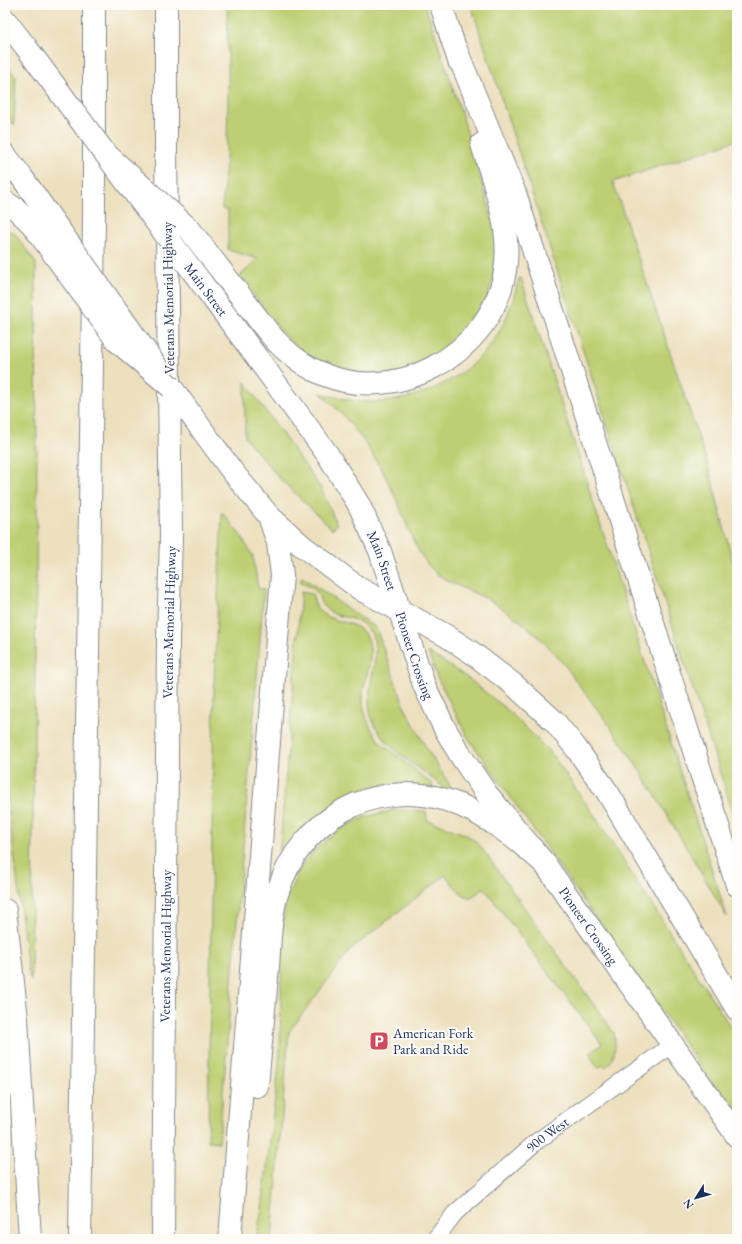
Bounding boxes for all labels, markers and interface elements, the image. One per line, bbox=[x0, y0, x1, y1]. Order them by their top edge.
street label: Veterans Memorial Highway bbox=[158, 221, 178, 374]
street label: Main Street bbox=[180, 259, 232, 320]
street label: Main Street bbox=[363, 528, 402, 593]
street label: Veterans Memorial Highway bbox=[159, 545, 180, 698]
street label: Pioneer Crossing bbox=[391, 609, 439, 703]
street label: Veterans Memorial Highway bbox=[156, 869, 175, 1022]
street label: Pioneer Crossing bbox=[555, 883, 623, 969]
place label: American Fork Park and Ride bbox=[392, 1024, 474, 1058]
parking icon: American Fork Park and Ride bbox=[368, 1030, 390, 1052]
street label: 900 West bbox=[522, 1112, 573, 1156]
north arrow bbox=[676, 1178, 716, 1218]
text: N bbox=[680, 1196, 696, 1212]

